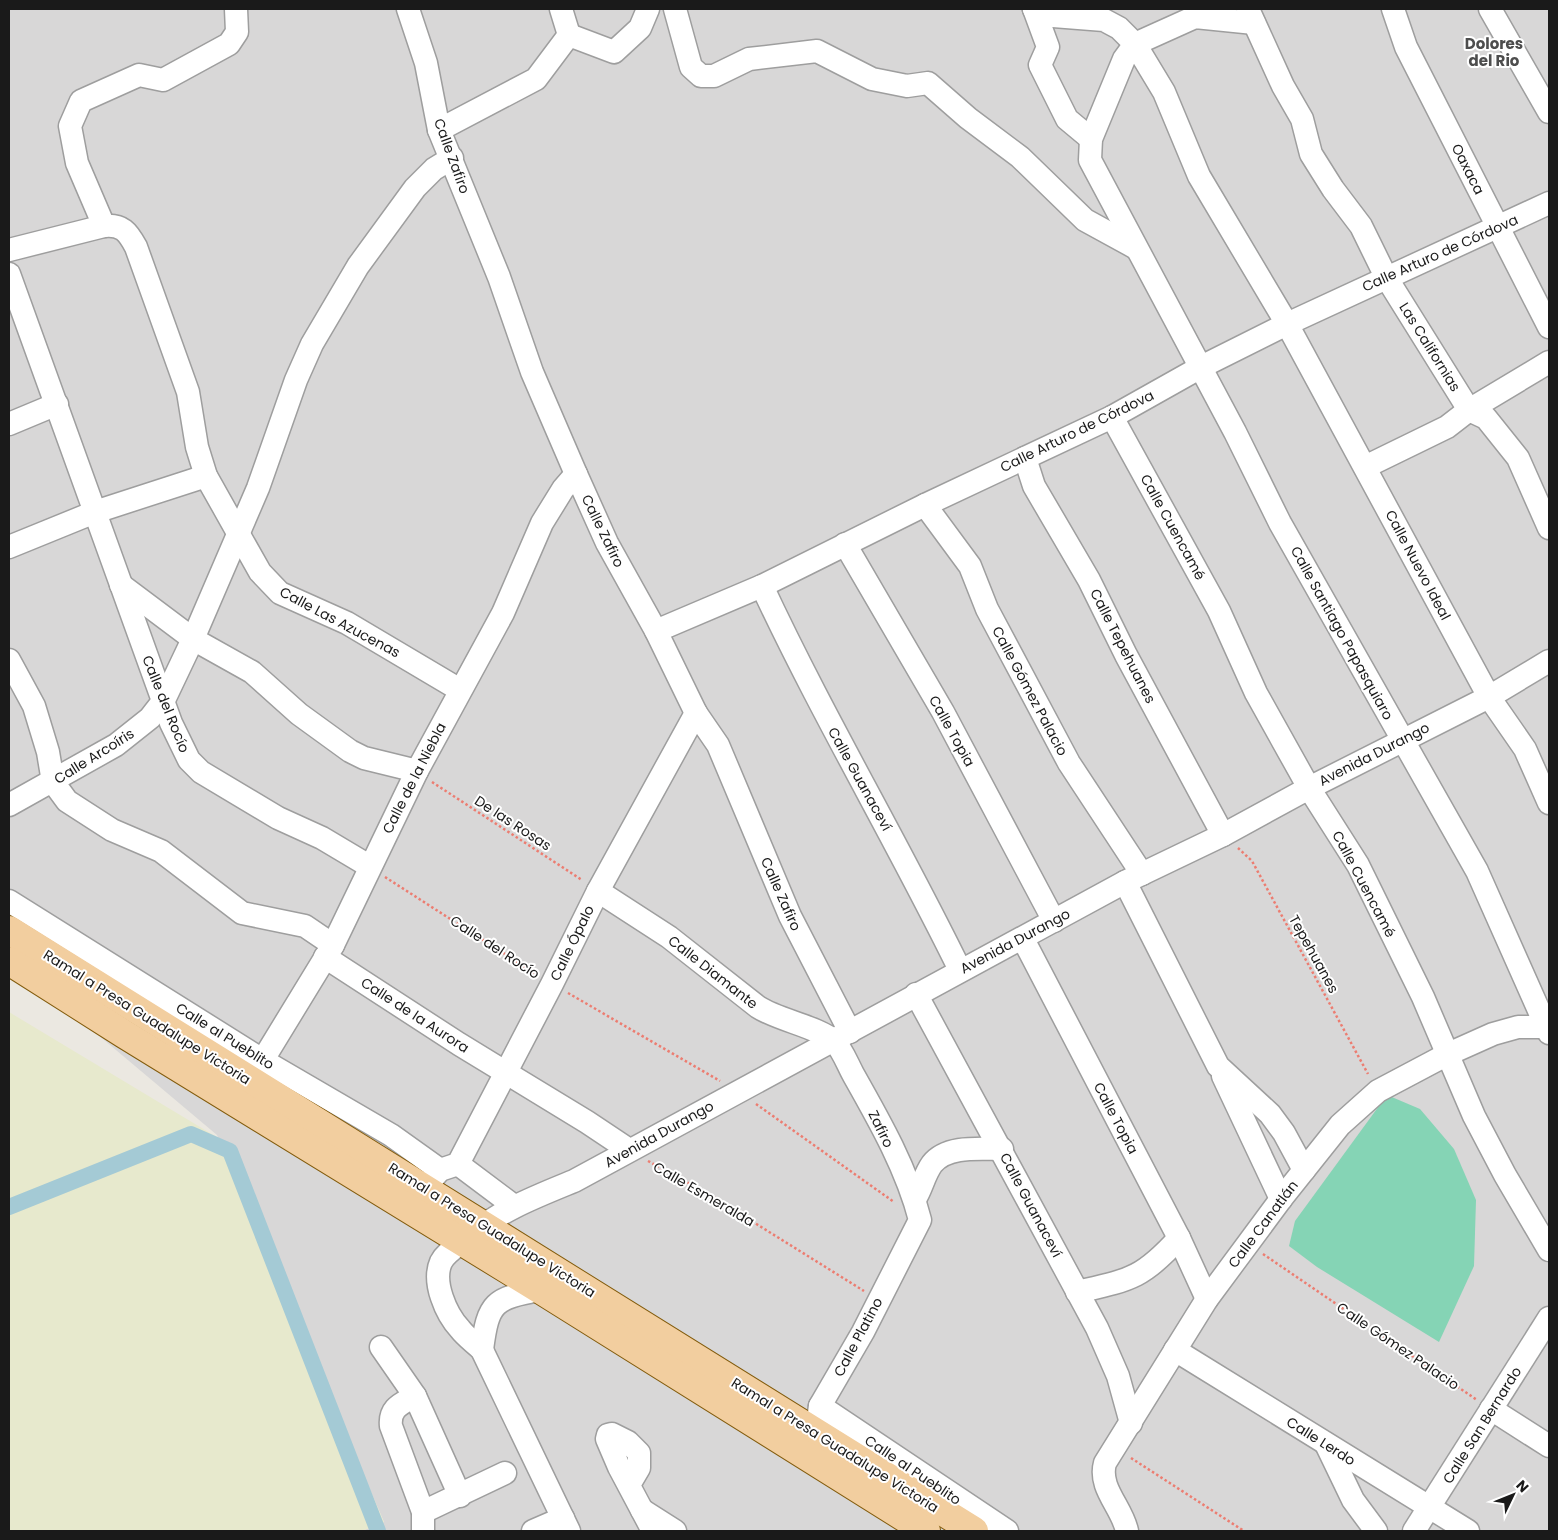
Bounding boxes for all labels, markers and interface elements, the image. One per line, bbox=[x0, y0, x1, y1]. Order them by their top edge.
district label: Dolores del Rio bbox=[1465, 33, 1523, 71]
street label: Calle Zafiro bbox=[429, 116, 475, 196]
street label: Oaxaca bbox=[1447, 140, 1489, 198]
street label: Calle Arturo de Córdova bbox=[1359, 210, 1521, 296]
street label: Las Californias bbox=[1395, 299, 1465, 395]
street label: Calle Arturo de Córdova bbox=[997, 385, 1157, 477]
street label: Calle Cuencamé bbox=[1136, 471, 1211, 584]
street label: Calle Zafiro bbox=[577, 491, 629, 571]
street label: Calle Nuevo Ideal bbox=[1381, 506, 1455, 624]
street label: Calle Santiago Papasquiaro bbox=[1286, 543, 1398, 723]
street label: Calle Las Azucenas bbox=[276, 582, 404, 662]
street label: Calle Tepehuanes bbox=[1085, 585, 1161, 707]
street label: Calle Gómez Palacio bbox=[987, 623, 1073, 759]
street label: Calle del Rocío bbox=[137, 652, 195, 756]
street label: Calle Topia bbox=[924, 692, 980, 770]
street label: Avenida Durango bbox=[1315, 717, 1433, 791]
street label: Calle de la Niebla bbox=[377, 719, 451, 837]
street label: Calle Arcoíris bbox=[50, 723, 138, 789]
street label: Calle Guanaceví bbox=[823, 724, 897, 835]
street label: De las Rosas bbox=[471, 791, 555, 855]
street label: Calle Cuencamé bbox=[1327, 827, 1401, 941]
street label: Calle Zafiro bbox=[756, 854, 806, 934]
street label: Calle Ópalo bbox=[545, 902, 599, 984]
street label: Avenida Durango bbox=[956, 904, 1074, 978]
street label: Calle del Rocío bbox=[446, 910, 544, 984]
street label: Tepehuanes bbox=[1284, 911, 1344, 997]
street label: Calle Diamante bbox=[664, 931, 762, 1014]
street label: Ramal a Presa Guadalupe Victoria bbox=[40, 945, 254, 1089]
street label: Calle de la Aurora bbox=[357, 972, 473, 1058]
street label: Calle al Pueblito bbox=[172, 998, 278, 1074]
street label: Calle Topia bbox=[1089, 1079, 1143, 1157]
street label: Avenida Durango bbox=[601, 1096, 717, 1172]
street label: Zafiro bbox=[863, 1107, 899, 1151]
street label: Calle Guanaceví bbox=[995, 1149, 1067, 1261]
street label: Calle Esmeralda bbox=[650, 1157, 758, 1231]
street label: Ramal a Presa Guadalupe Victoria bbox=[385, 1158, 599, 1302]
street label: Calle Canatlán bbox=[1223, 1176, 1303, 1272]
street label: Calle Platino bbox=[829, 1294, 887, 1380]
street label: Calle Gómez Palacio bbox=[1333, 1297, 1463, 1395]
street label: Calle San Bernardo bbox=[1438, 1363, 1526, 1487]
street label: Ramal a Presa Guadalupe Victoria bbox=[728, 1373, 942, 1517]
street label: Calle Lerdo bbox=[1283, 1412, 1359, 1470]
street label: Calle al Pueblito bbox=[861, 1430, 965, 1510]
north arrow bbox=[1488, 1470, 1538, 1520]
text: N bbox=[1512, 1475, 1533, 1497]

